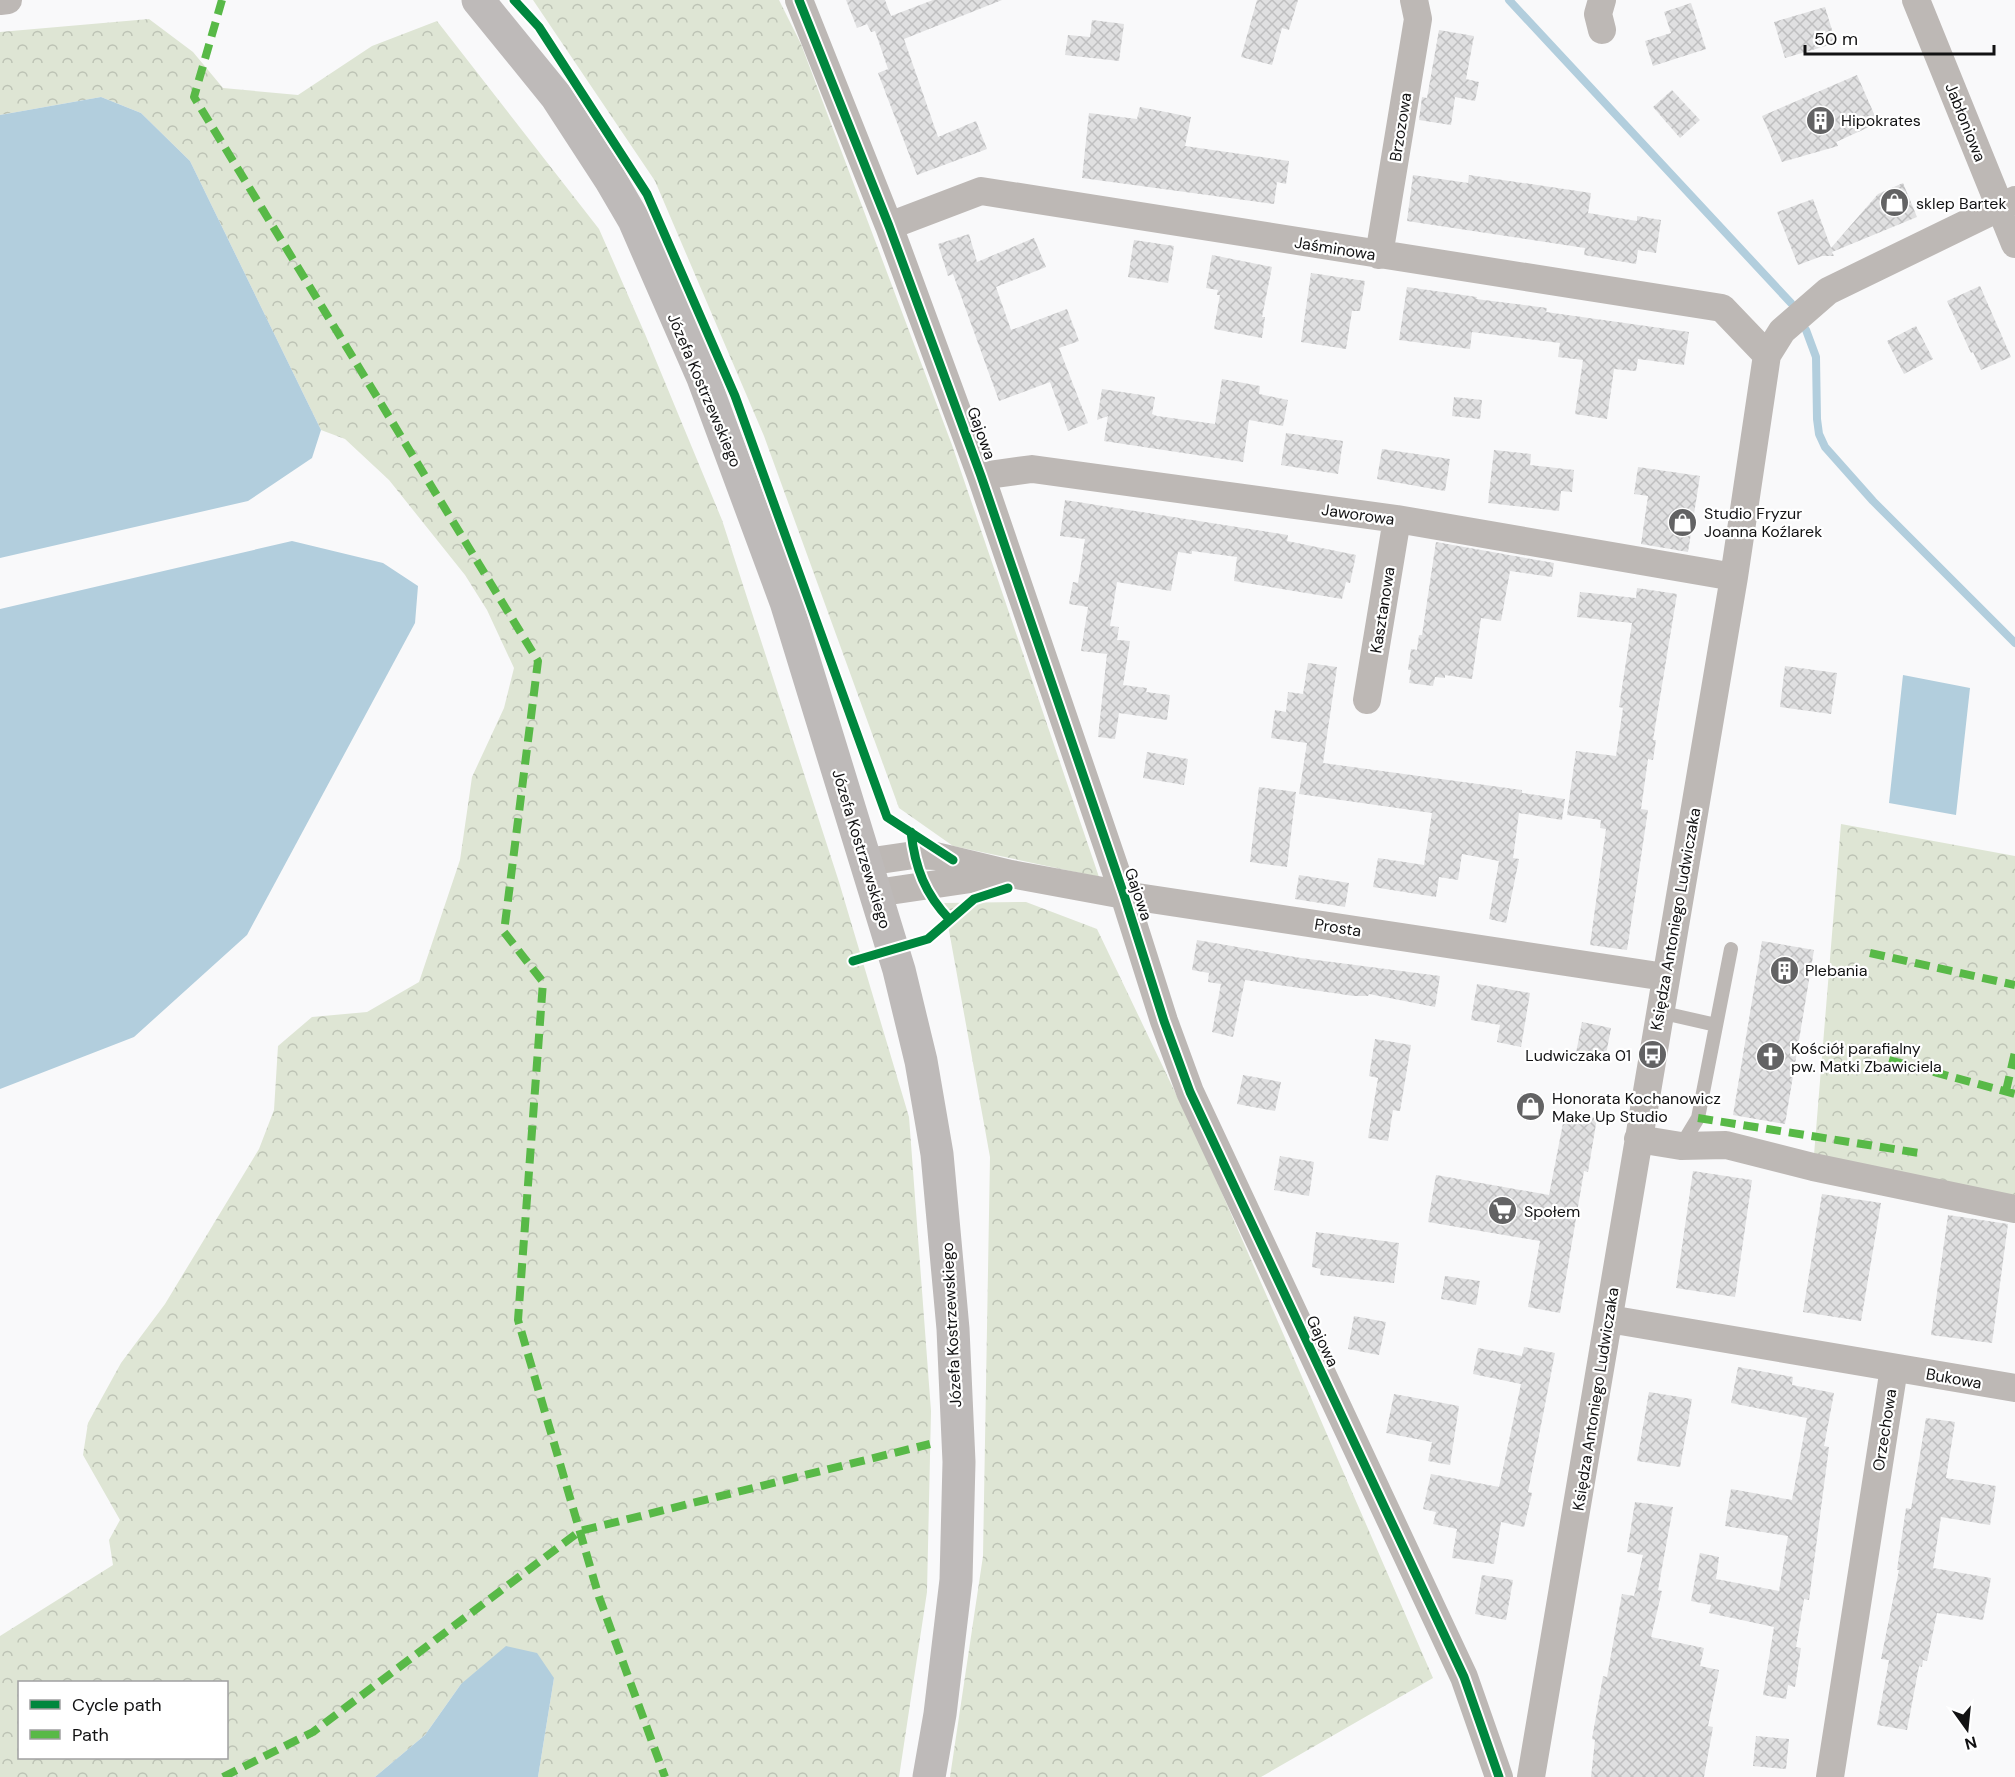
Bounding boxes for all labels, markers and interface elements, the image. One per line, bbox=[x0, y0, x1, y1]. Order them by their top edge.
scale bar bbox=[1805, 18, 1994, 56]
text: 50 m bbox=[1814, 27, 1858, 51]
street label: Jabłoniowa bbox=[1940, 80, 1991, 165]
street label: Brzozowa bbox=[1385, 91, 1416, 163]
building icon: Hipokrates bbox=[1804, 104, 1836, 136]
place label: Hipokrates bbox=[1841, 110, 1921, 131]
shop icon: sklep Bartek bbox=[1879, 187, 1911, 219]
place label: sklep Bartek bbox=[1916, 193, 2007, 214]
street label: Jaśminowa bbox=[1293, 232, 1377, 265]
street label: Józefa Kostrzewskiego bbox=[663, 310, 747, 470]
street label: Gajowa bbox=[962, 404, 1001, 462]
street label: Jaworowa bbox=[1320, 499, 1396, 530]
place label: Studio Fryzur Joanna Koźlarek bbox=[1704, 503, 1822, 542]
shop icon: Studio Fryzur Joanna Koźlarek bbox=[1667, 506, 1699, 538]
street label: Kasztanowa bbox=[1365, 565, 1400, 655]
street label: Józefa Kostrzewskiego bbox=[827, 767, 896, 931]
street label: Księdza Antoniego Ludwiczaka bbox=[1646, 806, 1705, 1032]
street label: Gajowa bbox=[1120, 865, 1157, 923]
street label: Prosta bbox=[1313, 913, 1363, 942]
building icon: Plebania bbox=[1768, 954, 1800, 986]
place label: Plebania bbox=[1805, 960, 1867, 981]
place label: Kościół parafialny pw. Matki Zbawiciela bbox=[1791, 1038, 1942, 1077]
bus stop icon: Ludwiczaka 01 bbox=[1636, 1039, 1668, 1071]
church icon: Kościół parafialny pw. Matki Zbawiciela bbox=[1754, 1041, 1786, 1073]
place label: Ludwiczaka 01 bbox=[1525, 1045, 1631, 1066]
place label: Honorata Kochanowicz Make Up Studio bbox=[1552, 1088, 1721, 1127]
shop icon: Honorata Kochanowicz Make Up Studio bbox=[1515, 1091, 1547, 1123]
supermarket icon: Społem bbox=[1487, 1195, 1519, 1227]
place label: Społem bbox=[1524, 1201, 1580, 1222]
street label: Józefa Kostrzewskiego bbox=[937, 1242, 966, 1408]
street label: Księdza Antoniego Ludwiczaka bbox=[1567, 1286, 1624, 1512]
street label: Gajowa bbox=[1302, 1312, 1344, 1370]
street label: Bukowa bbox=[1924, 1363, 1983, 1394]
street label: Orzechowa bbox=[1868, 1388, 1901, 1473]
legend bbox=[18, 1681, 228, 1759]
text: Cycle path bbox=[72, 1693, 162, 1717]
north arrow bbox=[1937, 1699, 1997, 1759]
text: Path bbox=[72, 1723, 109, 1747]
text: N bbox=[1962, 1731, 1979, 1755]

